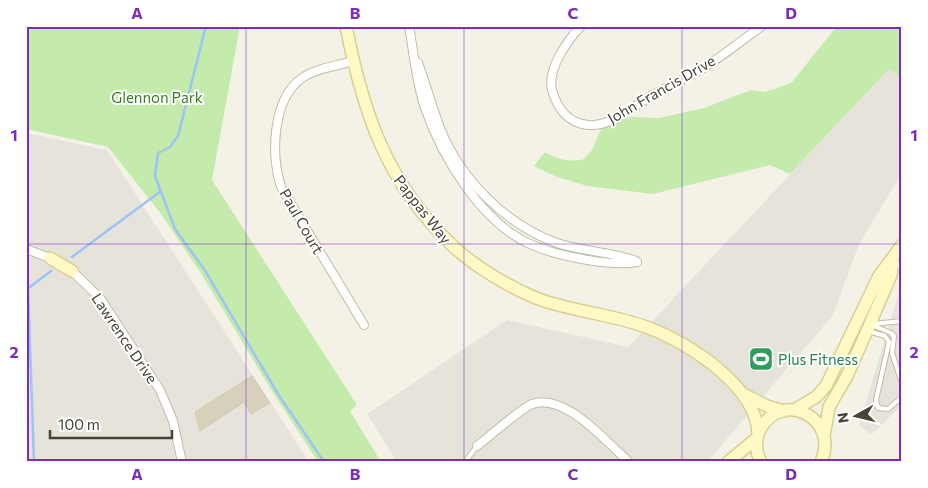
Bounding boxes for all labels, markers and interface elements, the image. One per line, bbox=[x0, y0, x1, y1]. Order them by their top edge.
text: A bbox=[131, 3, 143, 22]
text: B bbox=[350, 3, 361, 22]
text: C bbox=[568, 3, 579, 22]
text: D bbox=[785, 3, 797, 22]
street label: John Francis Drive bbox=[604, 51, 718, 127]
park label: Glennon Park bbox=[111, 88, 203, 106]
text: 1 bbox=[10, 125, 18, 144]
text: 1 bbox=[910, 125, 918, 144]
street label: Pappas Way bbox=[391, 171, 456, 247]
street label: Paul Court bbox=[276, 185, 328, 257]
street label: Lawrence Drive bbox=[88, 289, 162, 387]
text: 2 bbox=[9, 342, 19, 361]
text: 2 bbox=[909, 342, 919, 361]
sports icon: Plus Fitness bbox=[748, 346, 774, 372]
place label: Plus Fitness bbox=[778, 350, 858, 368]
north arrow bbox=[830, 390, 880, 440]
scale bar bbox=[50, 408, 172, 440]
text: N bbox=[833, 411, 852, 424]
text: 100 m bbox=[58, 415, 100, 433]
text: A bbox=[131, 464, 143, 483]
text: B bbox=[350, 464, 361, 483]
text: C bbox=[568, 464, 579, 483]
text: D bbox=[785, 464, 797, 483]

